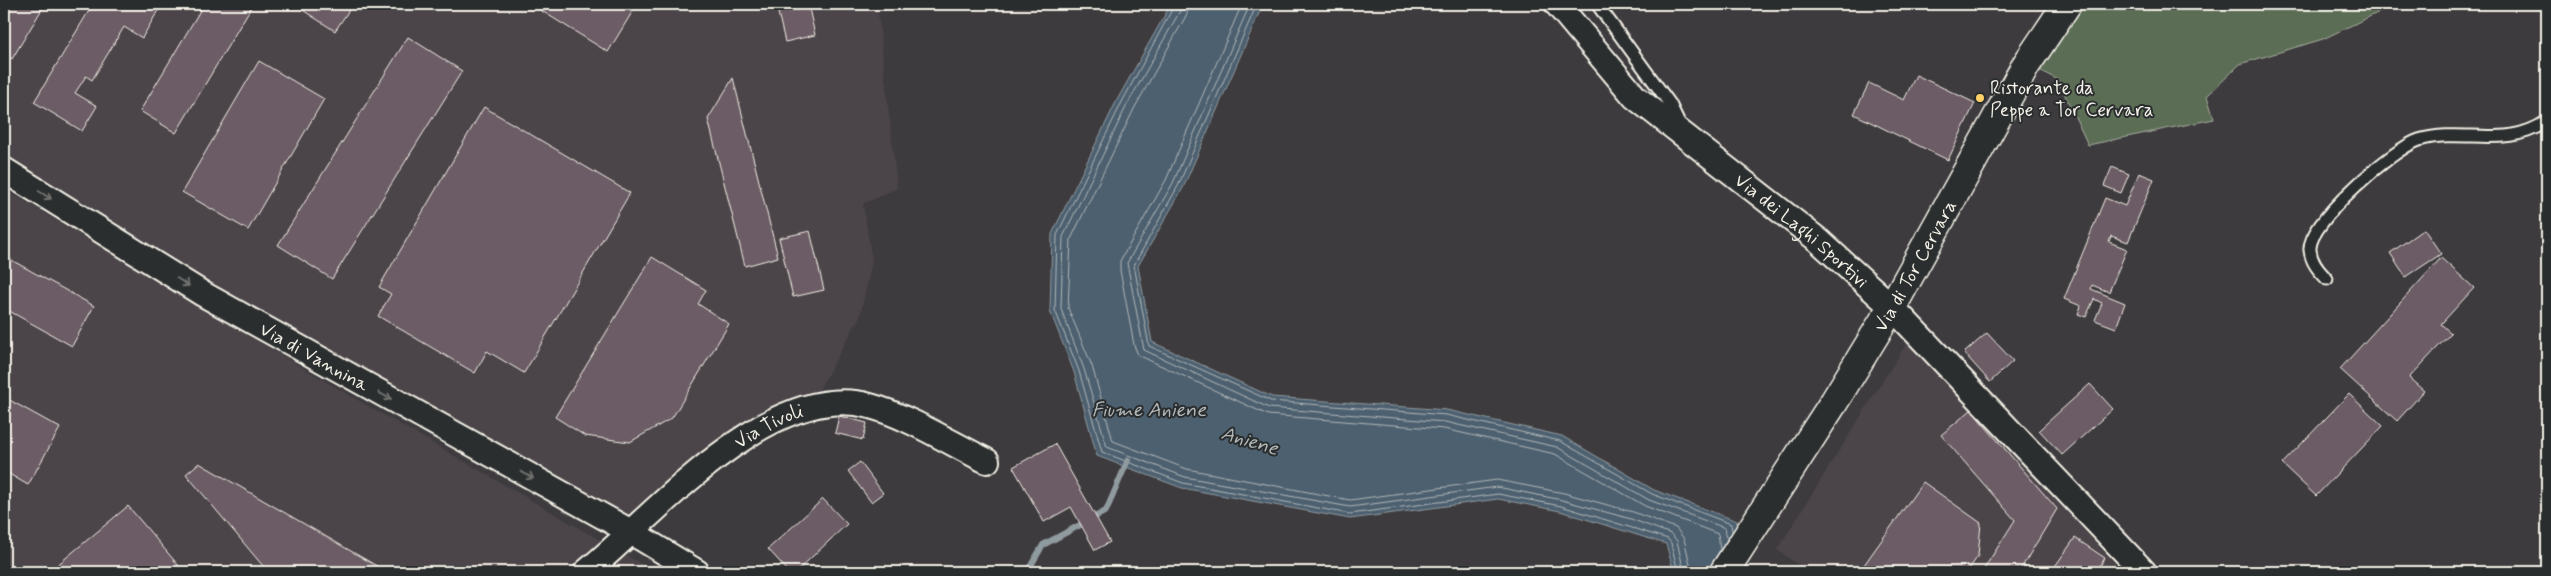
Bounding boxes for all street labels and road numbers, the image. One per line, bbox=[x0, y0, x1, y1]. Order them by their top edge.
street label: Via dei Laghi Sportivi bbox=[1729, 168, 1874, 294]
street label: Via di Tor Cervara bbox=[1869, 196, 1963, 337]
street label: Via di Vannina bbox=[255, 317, 373, 398]
street label: Via Tivoli bbox=[730, 399, 807, 455]

